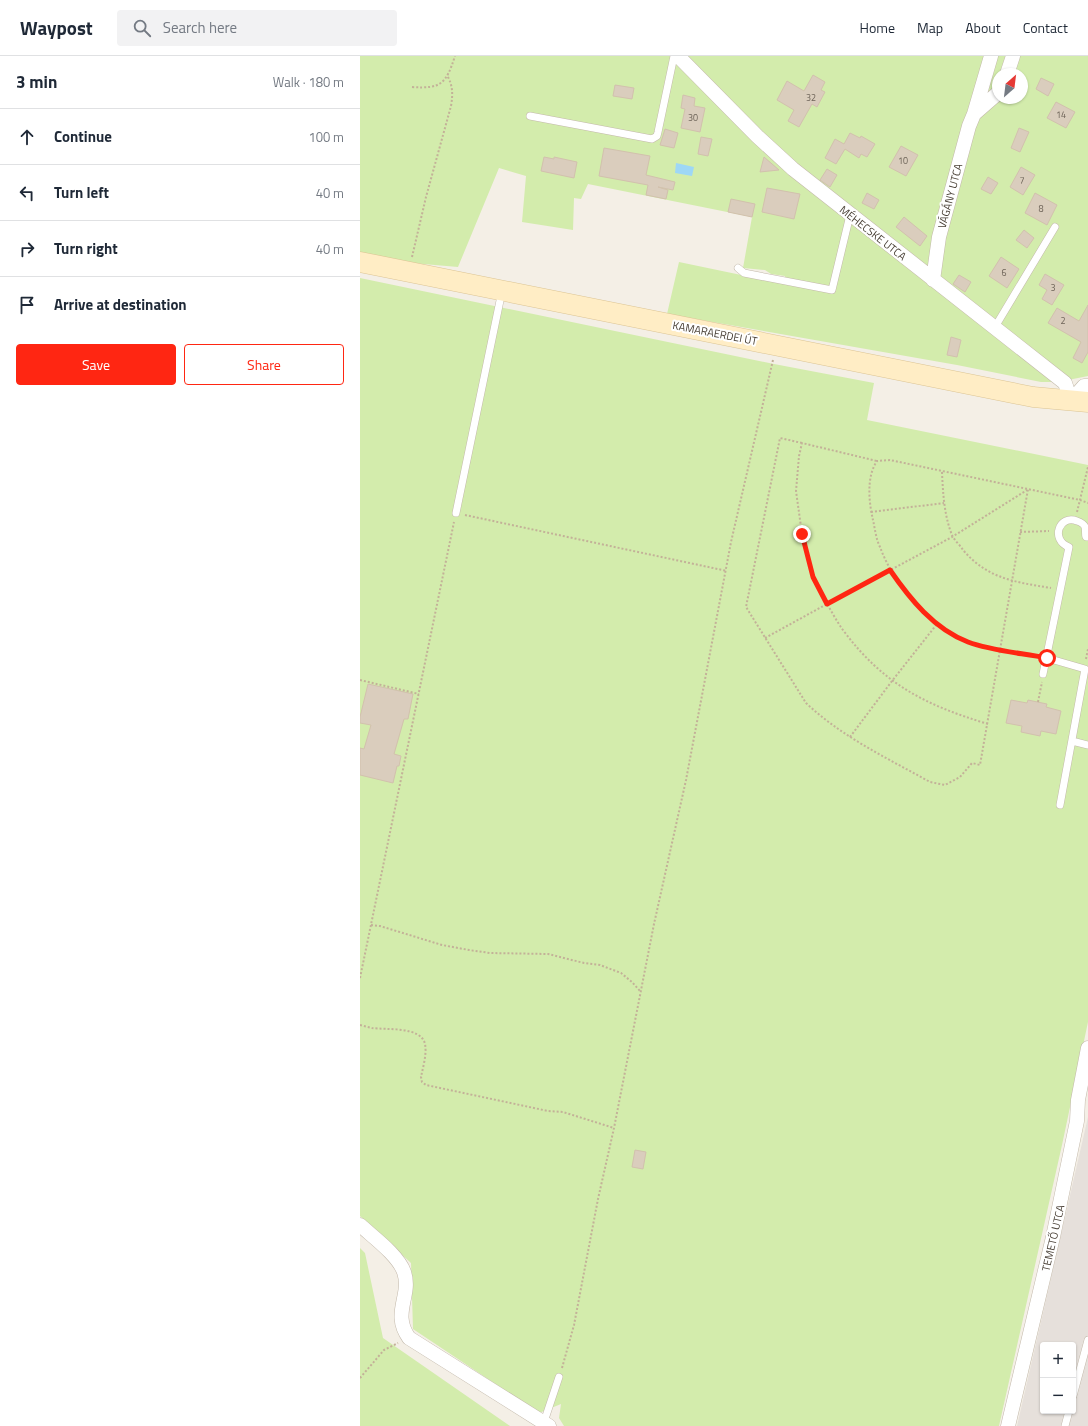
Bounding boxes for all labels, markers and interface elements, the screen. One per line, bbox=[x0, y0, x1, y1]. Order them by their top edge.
search box bbox=[117, 10, 397, 46]
text: Waypost bbox=[20, 13, 93, 42]
text: Search here bbox=[163, 16, 237, 39]
icon: search bbox=[131, 17, 153, 39]
text: Home bbox=[860, 17, 895, 38]
text: Map bbox=[917, 17, 943, 38]
text: About bbox=[965, 17, 1001, 38]
text: Contact bbox=[1023, 17, 1068, 38]
north arrow bbox=[992, 68, 1028, 104]
text: 3 min bbox=[16, 69, 57, 95]
text: Walk · 180 m bbox=[273, 72, 344, 92]
house number: 32 bbox=[806, 91, 816, 104]
house number: 14 bbox=[1056, 108, 1066, 121]
house number: 30 bbox=[688, 111, 698, 124]
text: Continue bbox=[54, 125, 112, 148]
icon: ahead bbox=[16, 126, 38, 148]
text: 100 m bbox=[308, 127, 344, 147]
house number: 10 bbox=[898, 154, 908, 167]
street label: VÁGÁNY UTCA bbox=[934, 161, 966, 230]
house number: 7 bbox=[1019, 174, 1025, 187]
text: Turn left bbox=[54, 181, 109, 204]
icon: left bbox=[16, 182, 38, 204]
text: 40 m bbox=[316, 183, 344, 203]
street label: MÉHECSKE UTCA bbox=[836, 202, 910, 264]
house number: 8 bbox=[1038, 202, 1044, 215]
text: Turn right bbox=[54, 237, 118, 260]
icon: right bbox=[16, 238, 38, 260]
text: 40 m bbox=[316, 239, 344, 259]
house number: 6 bbox=[1001, 266, 1007, 279]
house number: 3 bbox=[1050, 281, 1056, 294]
text: Arrive at destination bbox=[54, 293, 187, 316]
icon: arrive bbox=[16, 294, 38, 316]
house number: 2 bbox=[1060, 314, 1066, 327]
street label: KAMARAERDEI ÚT bbox=[671, 317, 759, 349]
button: Save bbox=[16, 344, 176, 385]
button: Share bbox=[184, 344, 344, 385]
route end bbox=[793, 525, 811, 543]
route start bbox=[1038, 649, 1056, 667]
street label: TEMETŐ UTCA bbox=[1038, 1203, 1069, 1273]
map controls bbox=[1040, 1342, 1076, 1414]
button: + bbox=[1040, 1342, 1076, 1378]
button: − bbox=[1040, 1378, 1076, 1414]

